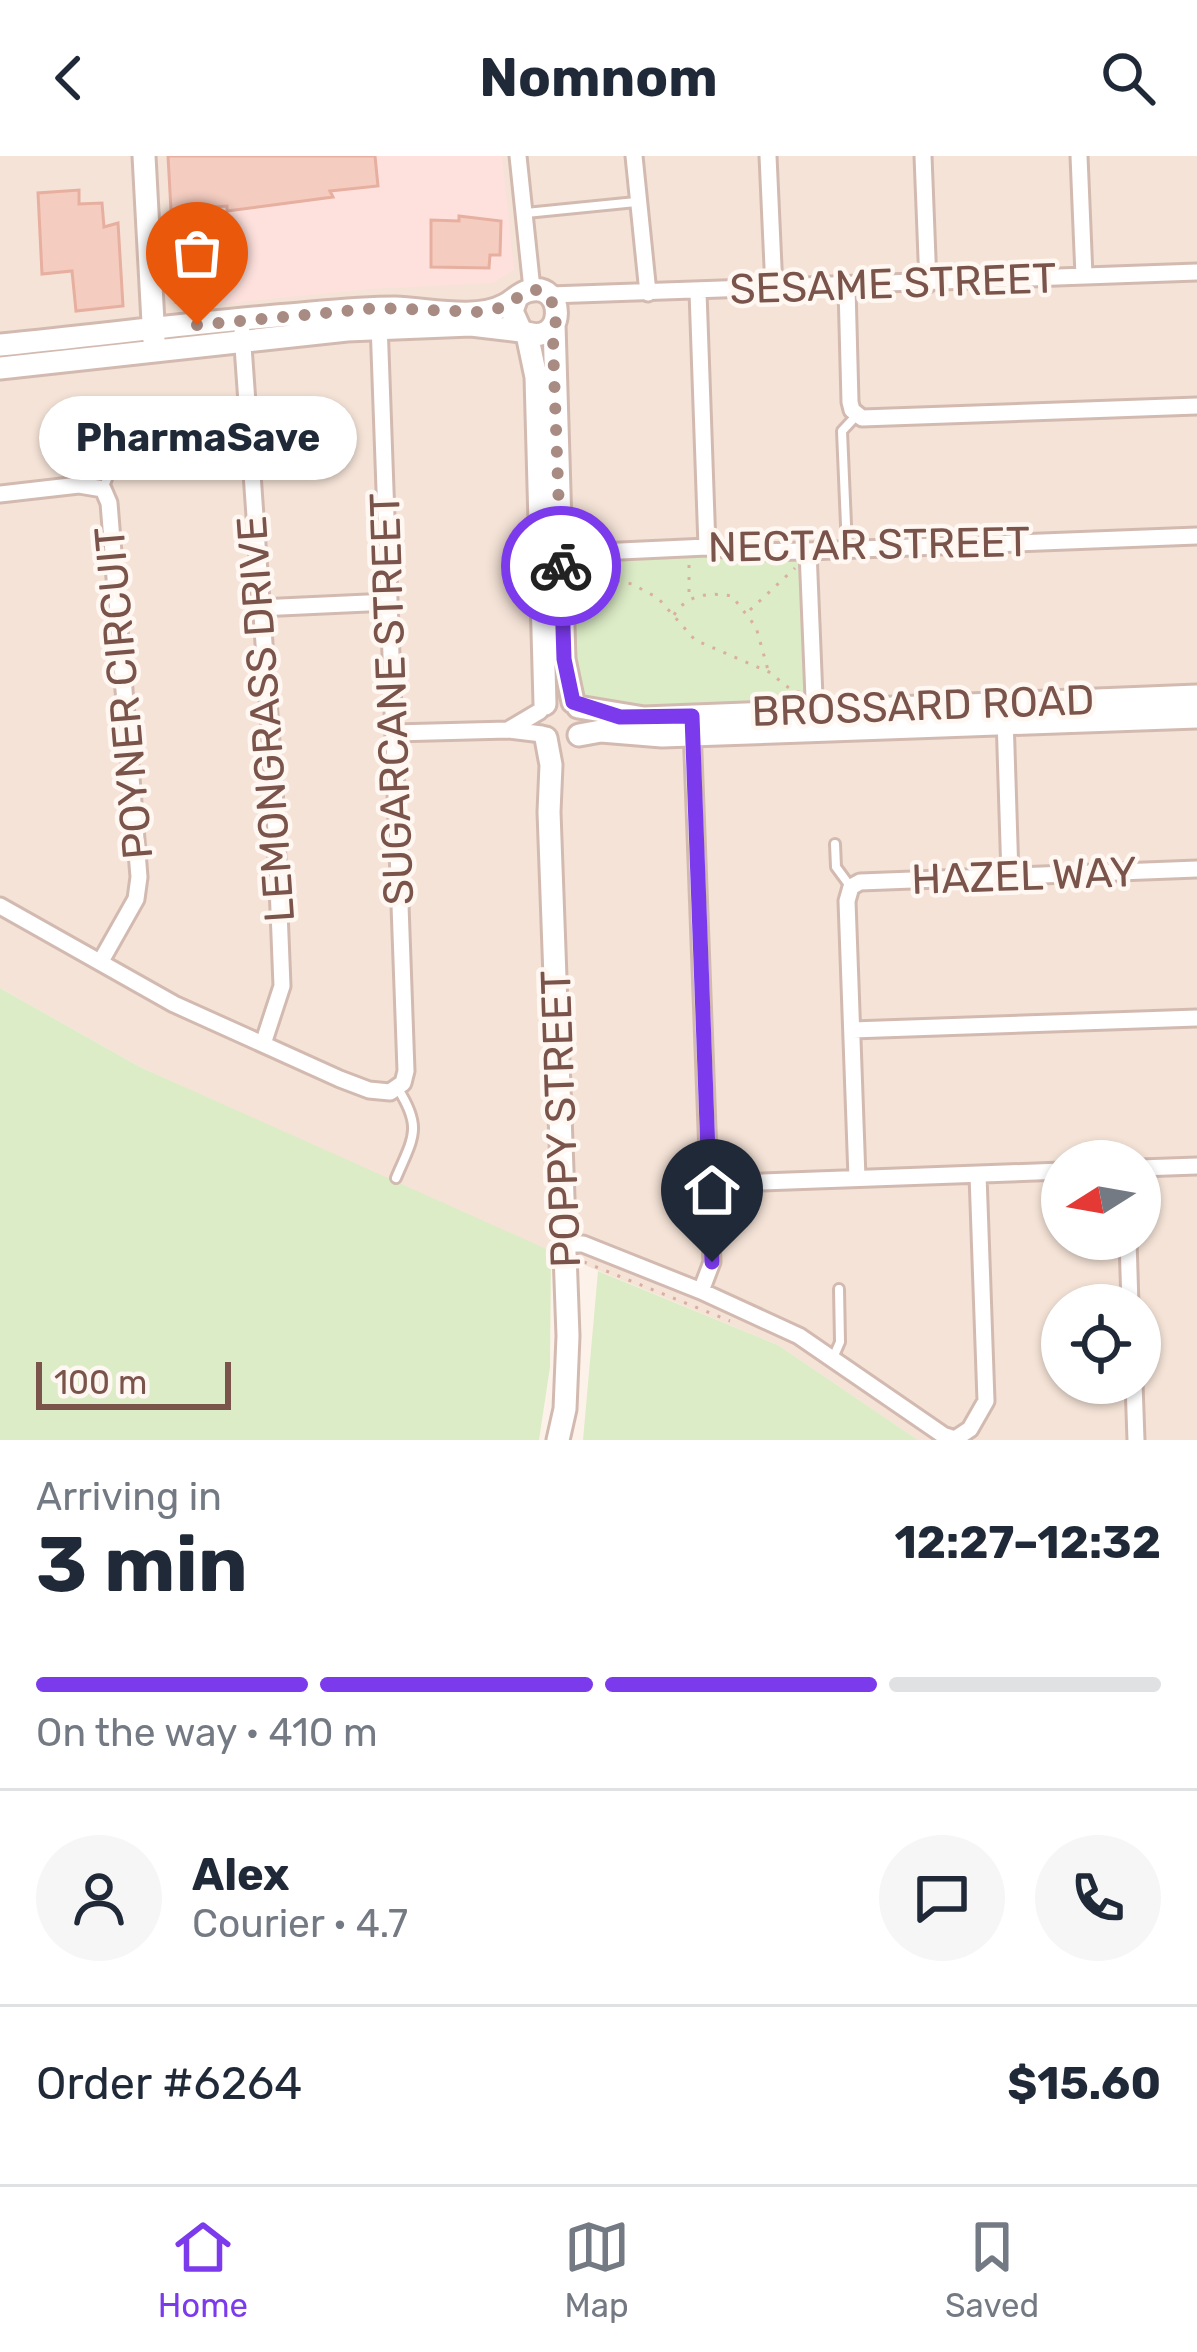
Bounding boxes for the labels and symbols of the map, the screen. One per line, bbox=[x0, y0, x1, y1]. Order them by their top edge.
pin bbox=[146, 202, 248, 325]
street label: SESAME STREET bbox=[729, 253, 1057, 315]
callout: PharmaSave bbox=[38, 397, 356, 481]
street label: SUGARCANE STREET bbox=[360, 492, 424, 906]
courier bbox=[501, 506, 621, 626]
street label: LEMONGRASS DRIVE bbox=[227, 514, 305, 924]
street label: NECTAR STREET bbox=[707, 517, 1031, 573]
street label: POYNER CIRCUIT bbox=[85, 525, 163, 861]
street label: BROSSARD ROAD bbox=[751, 675, 1095, 737]
street label: HAZEL WAY bbox=[910, 847, 1138, 905]
street label: POPPY STREET bbox=[531, 969, 591, 1269]
pin bbox=[661, 1139, 763, 1262]
north arrow bbox=[1041, 1140, 1161, 1260]
scale bar bbox=[36, 1356, 231, 1409]

